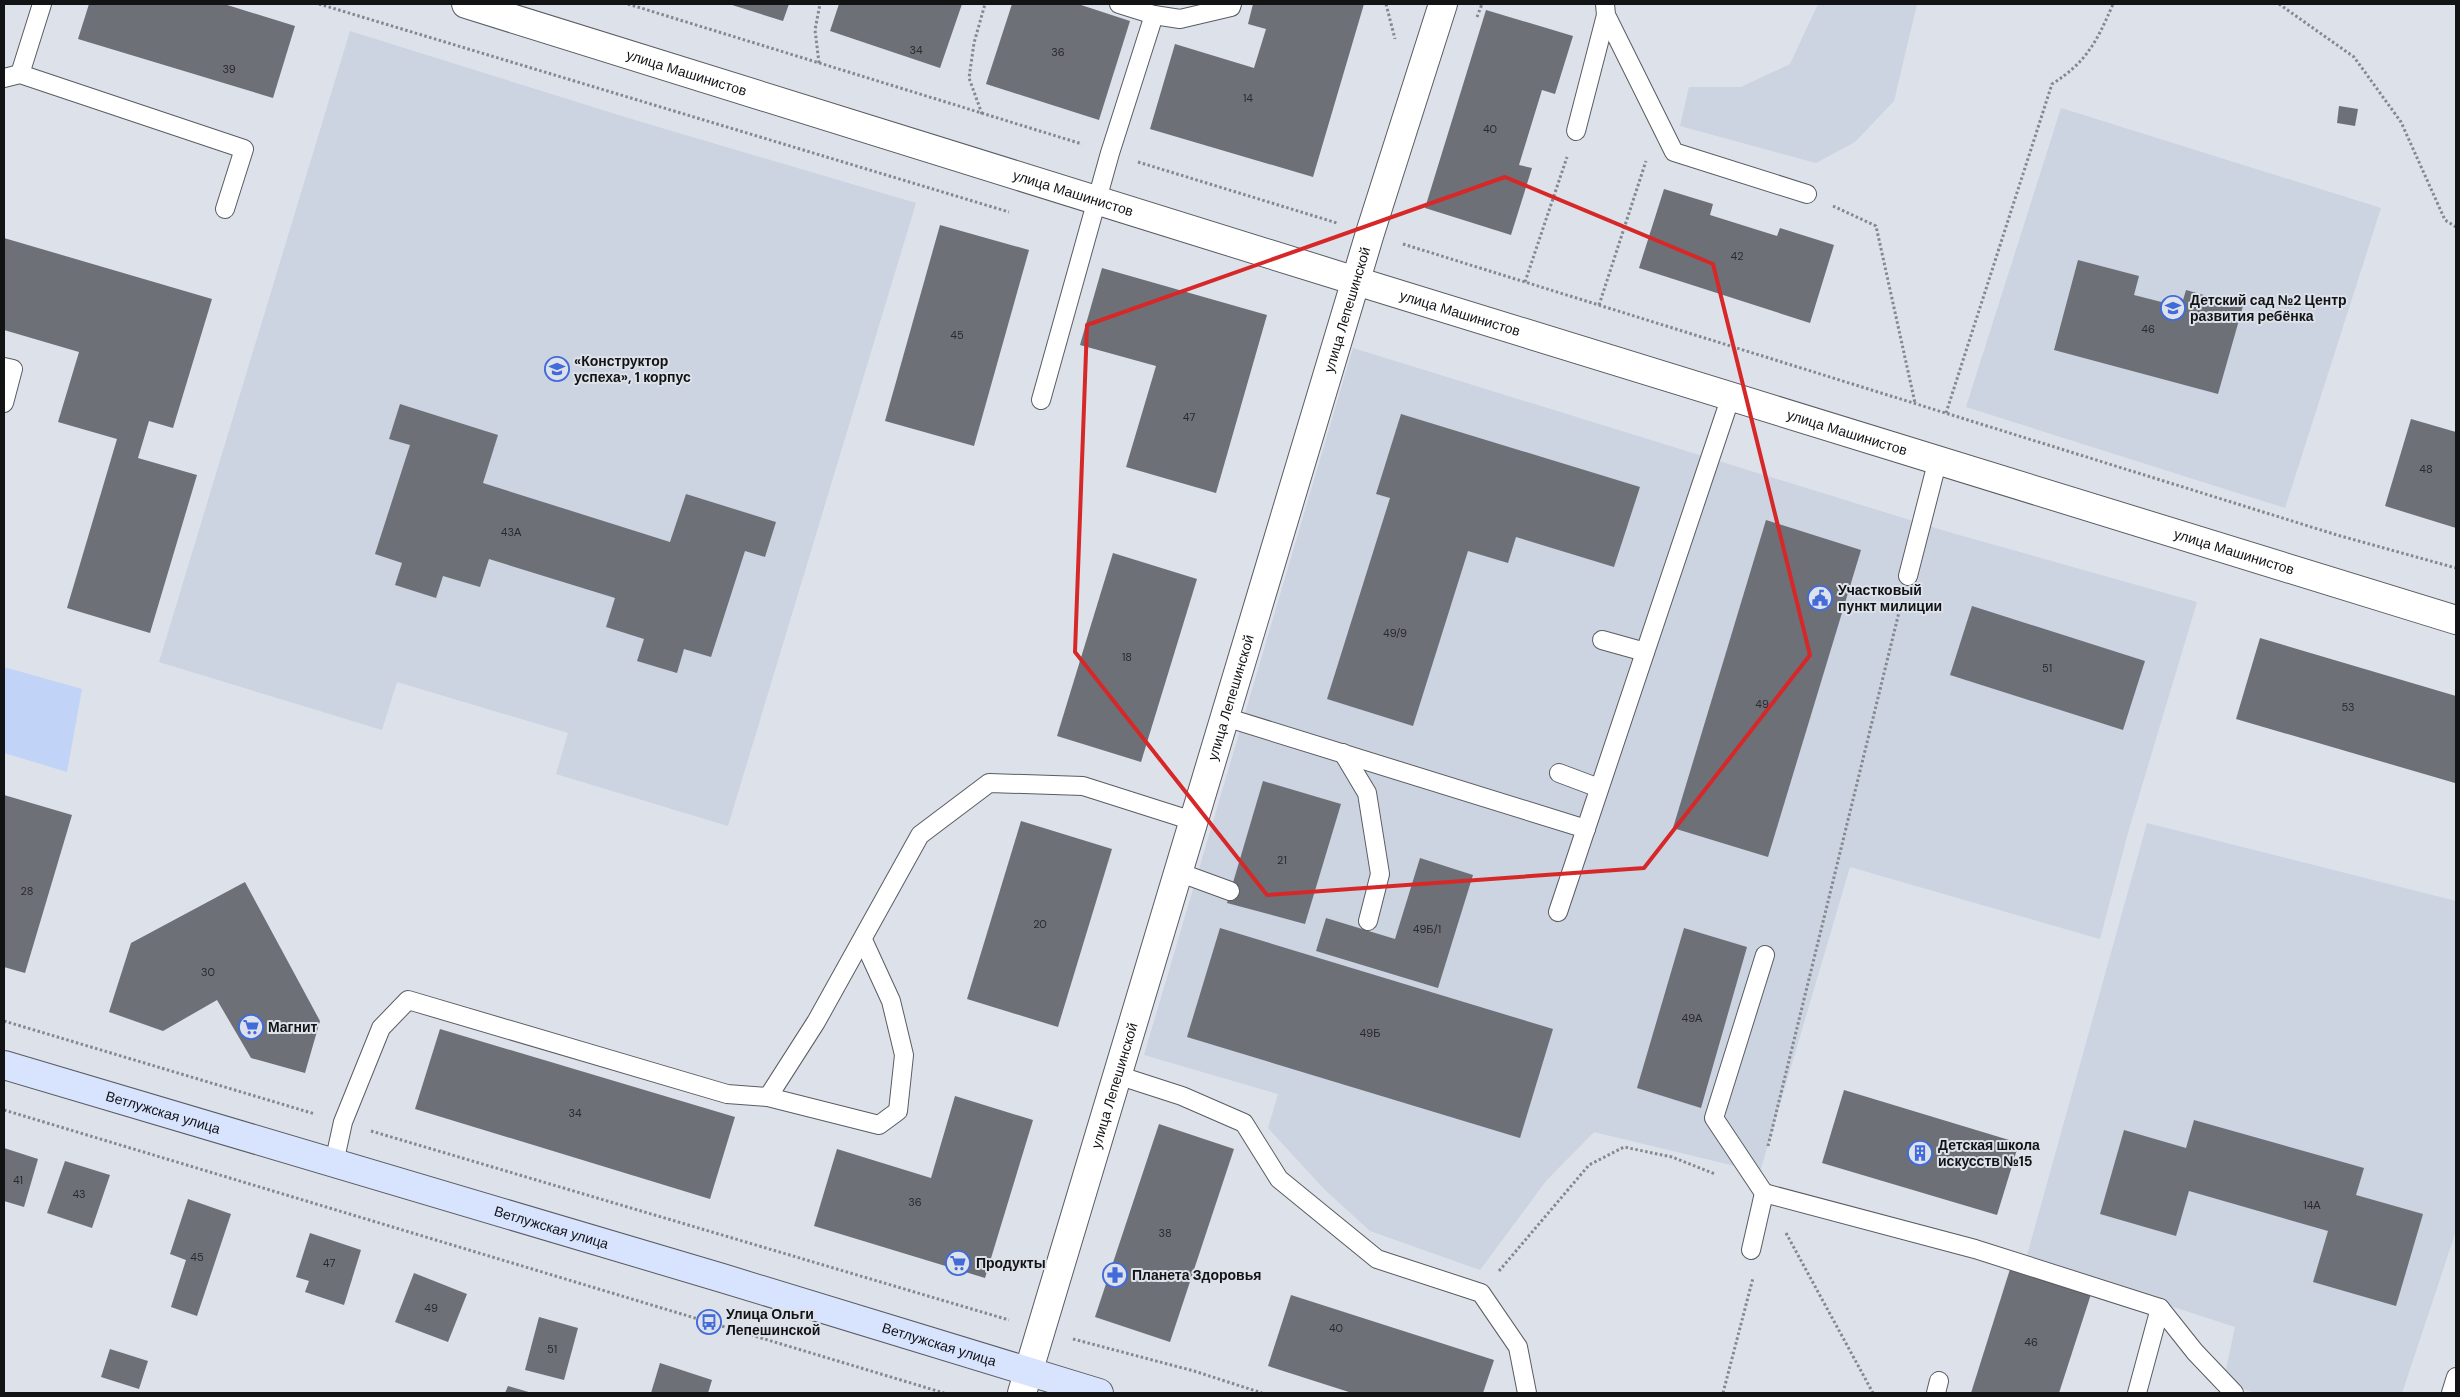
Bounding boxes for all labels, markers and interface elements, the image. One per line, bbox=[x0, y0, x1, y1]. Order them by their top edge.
house number: 34 bbox=[909, 43, 923, 57]
street label: улица Машинистов bbox=[624, 45, 749, 100]
house number: 36 bbox=[1051, 45, 1065, 59]
house number: 39 bbox=[222, 62, 236, 76]
house number: 14 bbox=[1243, 91, 1253, 105]
house number: 40 bbox=[1483, 122, 1497, 136]
street label: улица Машинистов bbox=[1011, 166, 1136, 220]
street label: улица Лепешинской bbox=[1320, 245, 1374, 375]
house number: 42 bbox=[1730, 249, 1744, 263]
street label: улица Машинистов bbox=[1398, 286, 1522, 340]
place label: Детский сад №2 Центр развития ребёнка bbox=[2190, 291, 2347, 325]
school or university icon: Детский сад №2 Центр развития ребёнка bbox=[2160, 295, 2186, 321]
house number: 46 bbox=[2141, 322, 2155, 336]
house number: 45 bbox=[950, 328, 964, 342]
place label: «Конструктор успеха», 1 корпус bbox=[574, 352, 691, 386]
school or university icon: «Конструктор успеха», 1 корпус bbox=[544, 356, 570, 382]
street label: улица Машинистов bbox=[1785, 405, 1909, 459]
house number: 47 bbox=[1183, 410, 1195, 424]
house number: 48 bbox=[2419, 462, 2433, 476]
house number: 43А bbox=[501, 525, 522, 539]
street label: улица Машинистов bbox=[2172, 525, 2297, 579]
place label: Участковый пункт милиции bbox=[1838, 581, 1942, 615]
public building icon: Участковый пункт милиции bbox=[1807, 585, 1833, 611]
house number: 49/9 bbox=[1383, 626, 1407, 640]
street label: улица Лепешинской bbox=[1203, 633, 1258, 763]
house number: 18 bbox=[1122, 650, 1132, 664]
house number: 51 bbox=[2042, 661, 2052, 675]
house number: 49 bbox=[1755, 697, 1769, 711]
house number: 53 bbox=[2341, 700, 2355, 714]
house number: 21 bbox=[1277, 853, 1287, 867]
house number: 28 bbox=[21, 884, 33, 898]
house number: 20 bbox=[1033, 917, 1047, 931]
house number: 49Б/1 bbox=[1413, 922, 1441, 936]
house number: 30 bbox=[201, 965, 215, 979]
house number: 49А bbox=[1682, 1011, 1703, 1025]
supermarket icon: Магнит bbox=[238, 1014, 264, 1040]
place label: Магнит bbox=[268, 1018, 318, 1036]
street label: улица Лепешинской bbox=[1087, 1021, 1142, 1151]
house number: 49Б bbox=[1360, 1026, 1380, 1040]
street label: Ветлужская улица bbox=[104, 1087, 223, 1138]
house number: 34 bbox=[568, 1106, 582, 1120]
place label: Детская школа искусств №15 bbox=[1938, 1136, 2040, 1170]
building icon: Детская школа искусств №15 bbox=[1907, 1140, 1933, 1166]
house number: 41 bbox=[13, 1173, 23, 1187]
house number: 43 bbox=[72, 1187, 86, 1201]
house number: 36 bbox=[908, 1195, 922, 1209]
house number: 14А bbox=[2303, 1198, 2321, 1212]
street label: Ветлужская улица bbox=[492, 1202, 611, 1253]
house number: 38 bbox=[1158, 1226, 1172, 1240]
house number: 45 bbox=[190, 1250, 204, 1264]
supermarket icon: Продукты bbox=[945, 1250, 971, 1276]
place label: Продукты bbox=[976, 1254, 1046, 1272]
house number: 47 bbox=[323, 1256, 335, 1270]
pharmacy icon: Планета Здоровья bbox=[1102, 1262, 1128, 1288]
place label: Планета Здоровья bbox=[1132, 1266, 1261, 1284]
house number: 49 bbox=[424, 1301, 438, 1315]
place label: Улица Ольги Лепешинской bbox=[726, 1305, 820, 1339]
bus stop icon: Улица Ольги Лепешинской bbox=[696, 1309, 722, 1335]
street label: Ветлужская улица bbox=[880, 1318, 999, 1370]
house number: 40 bbox=[1329, 1321, 1343, 1335]
house number: 46 bbox=[2024, 1335, 2038, 1349]
house number: 51 bbox=[547, 1342, 557, 1356]

